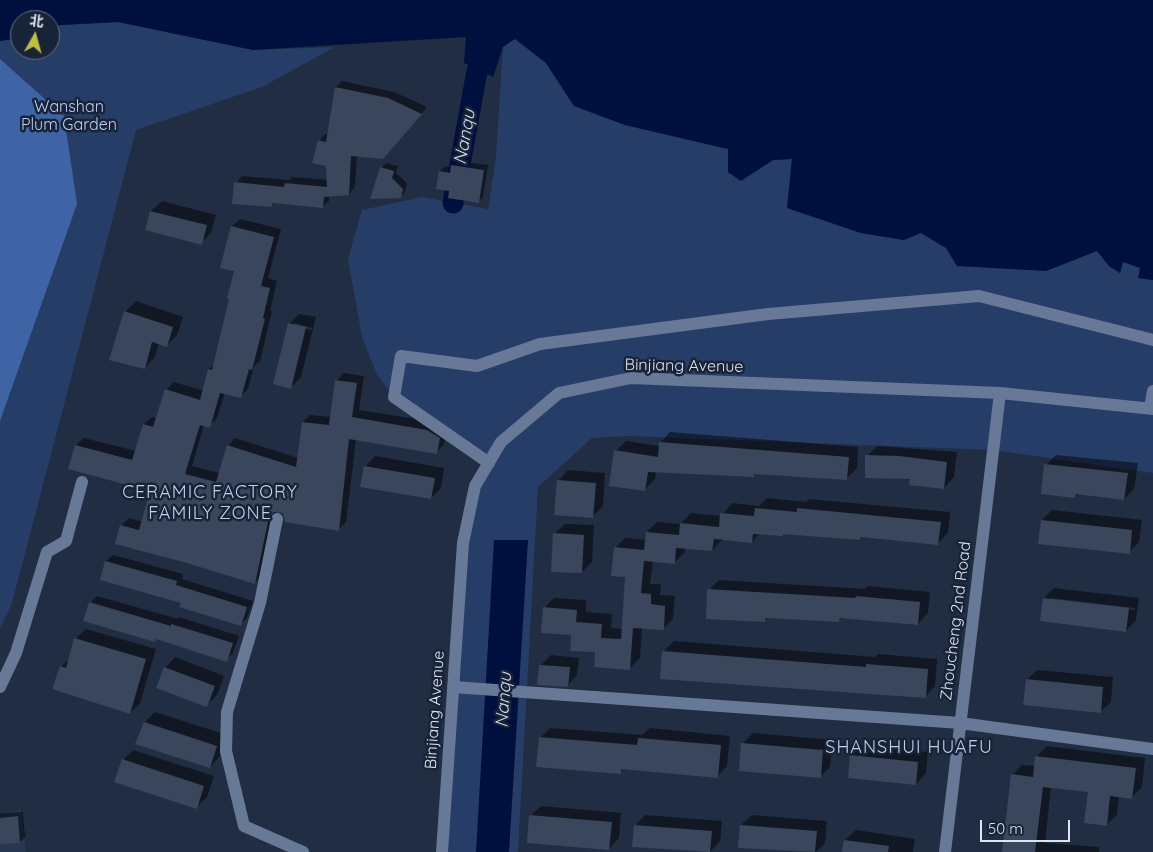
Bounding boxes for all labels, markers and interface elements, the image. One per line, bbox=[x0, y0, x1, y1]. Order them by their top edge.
north arrow bbox=[10, 10, 60, 60]
text: 北 bbox=[29, 11, 45, 31]
park label: Wanshan Plum Garden bbox=[21, 97, 117, 135]
water label: Nanqu bbox=[450, 108, 480, 166]
street label: Binjiang Avenue bbox=[624, 355, 744, 377]
district label: CERAMIC FACTORY FAMILY ZONE bbox=[120, 482, 300, 524]
street label: Zhoucheng 2nd Road bbox=[937, 540, 975, 702]
street label: Binjiang Avenue bbox=[421, 650, 449, 770]
water label: Nanqu bbox=[491, 672, 517, 728]
district label: SHANSHUI HUAFU bbox=[824, 737, 994, 759]
scale bar bbox=[983, 810, 1073, 842]
text: 50 m bbox=[988, 819, 1023, 838]

